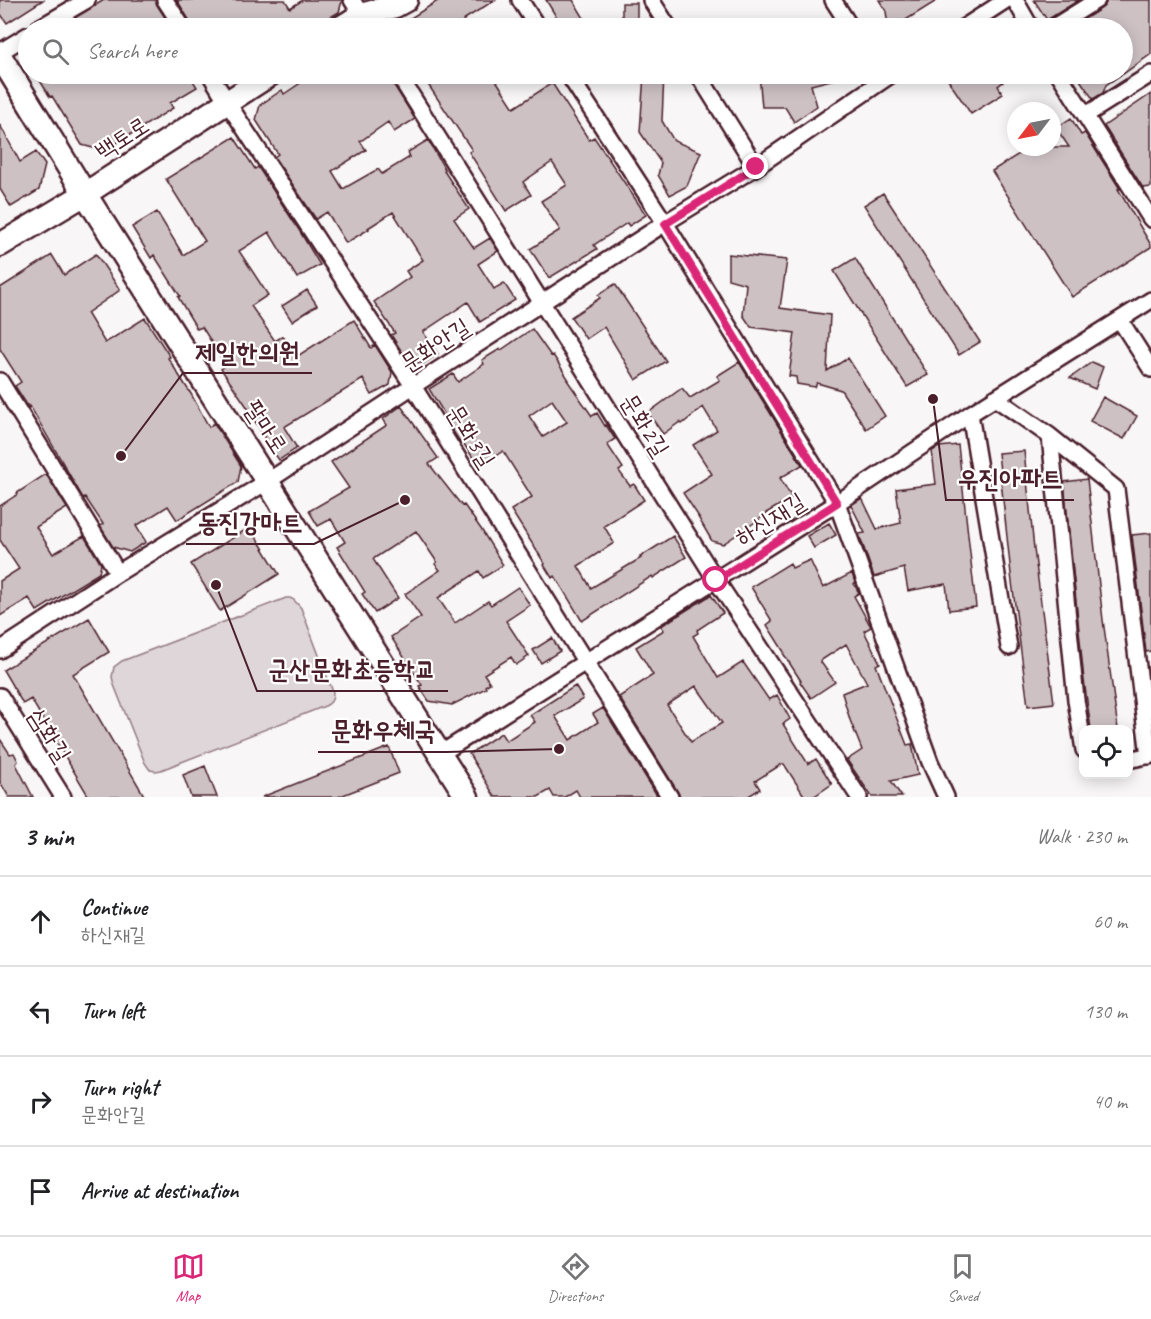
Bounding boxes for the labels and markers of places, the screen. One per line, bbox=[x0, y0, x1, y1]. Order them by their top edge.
callout: 제일한의원 bbox=[183, 329, 312, 373]
callout: 우진아파트 bbox=[946, 456, 1074, 500]
callout: 동진강마트 bbox=[186, 500, 314, 544]
callout: 군산문화초등학교 bbox=[257, 647, 448, 691]
callout: 문화우체국 bbox=[318, 708, 447, 752]

